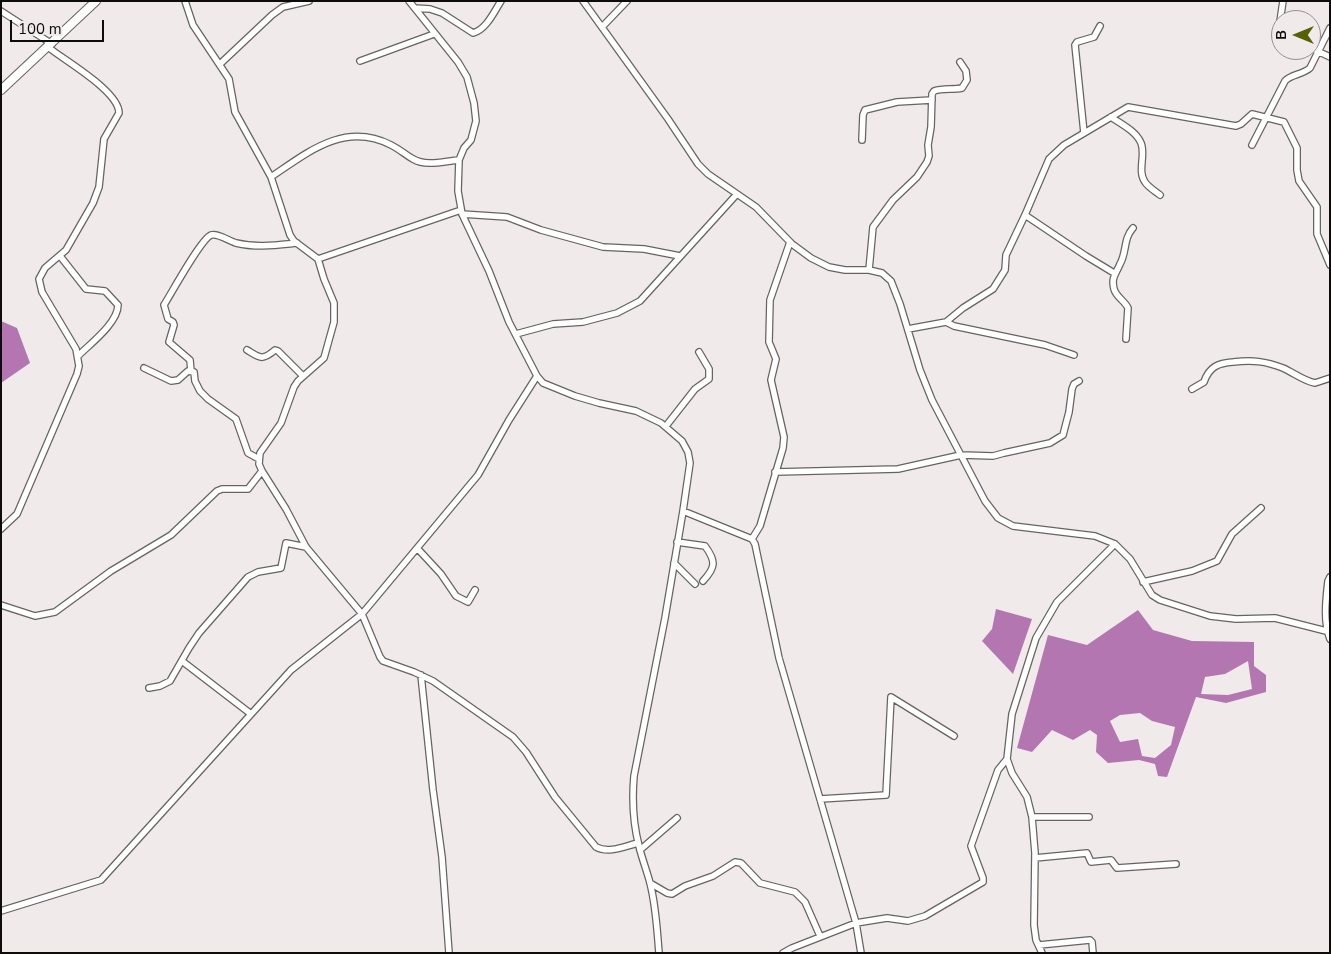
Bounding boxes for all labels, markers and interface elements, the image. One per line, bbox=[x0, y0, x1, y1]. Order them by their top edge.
scale bar bbox=[12, 10, 106, 42]
north arrow bbox=[1271, 10, 1321, 60]
text: 100 m bbox=[18, 19, 62, 39]
text: B bbox=[1272, 30, 1291, 40]

